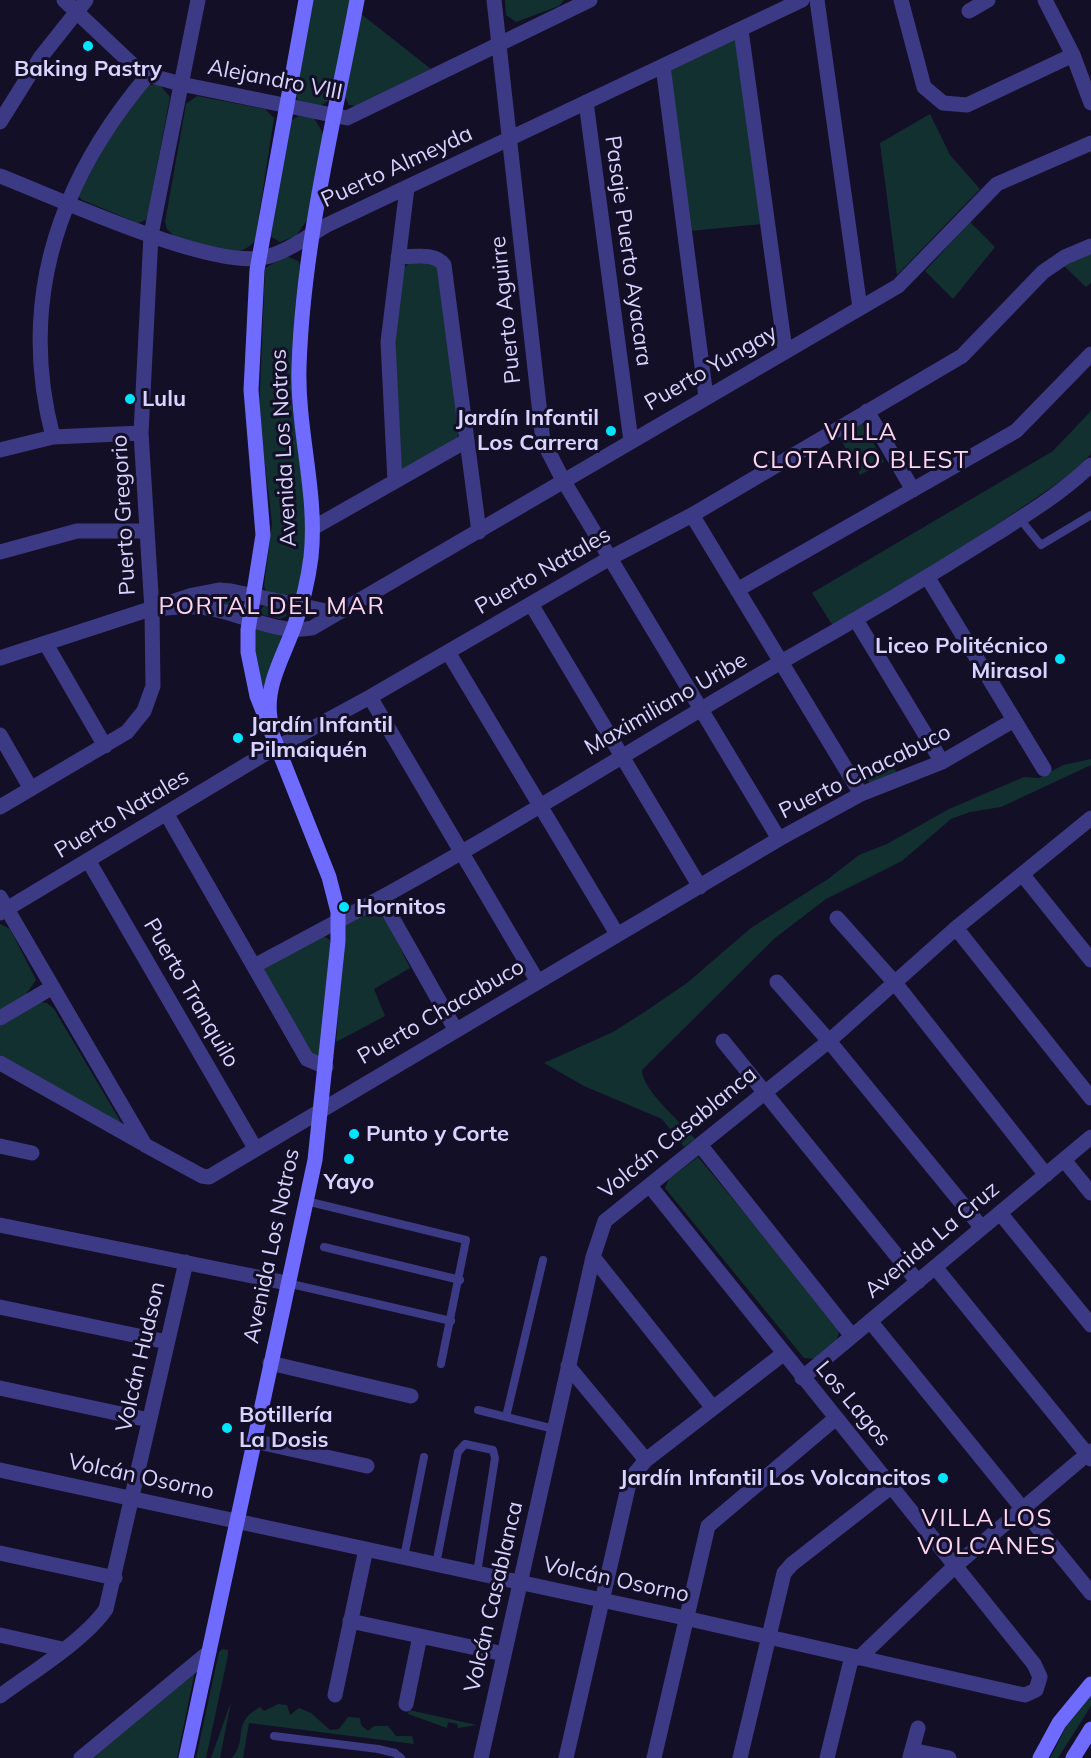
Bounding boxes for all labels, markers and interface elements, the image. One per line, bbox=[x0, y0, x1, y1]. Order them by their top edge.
marker: Baking Pastry bbox=[81, 39, 95, 53]
street label: Alejandro VIII bbox=[205, 54, 345, 106]
place label: Baking Pastry bbox=[14, 56, 162, 82]
street label: Puerto Almeyda bbox=[317, 120, 477, 214]
street label: Pasaje Puerto Ayacara bbox=[599, 134, 657, 368]
street label: Puerto Aguirre bbox=[485, 235, 527, 385]
street label: Puerto Yungay bbox=[640, 319, 782, 417]
street label: Avenida Los Notros bbox=[266, 348, 302, 548]
place label: Lulu bbox=[142, 386, 186, 412]
marker: Lulu bbox=[123, 392, 137, 406]
place label: Jardín Infantil Los Carrera bbox=[456, 405, 599, 457]
district label: VILLA CLOTARIO BLEST bbox=[752, 419, 970, 475]
marker: Jardín Infantil Los Carrera bbox=[604, 424, 618, 438]
street label: Puerto Gregorio bbox=[107, 434, 141, 596]
street label: Puerto Natales bbox=[471, 522, 615, 620]
district label: PORTAL DEL MAR bbox=[159, 593, 385, 621]
place label: Liceo Politécnico Mirasol bbox=[875, 633, 1048, 684]
street label: Maximiliano Uribe bbox=[580, 647, 752, 761]
marker: Liceo Politécnico Mirasol bbox=[1053, 652, 1067, 666]
place label: Jardín Infantil Pilmaiquén bbox=[250, 712, 393, 764]
street label: Puerto Chacabuco bbox=[775, 719, 955, 825]
marker: Jardín Infantil Pilmaiquén bbox=[231, 731, 245, 745]
street label: Puerto Natales bbox=[50, 764, 194, 864]
place label: Hornitos bbox=[356, 894, 446, 920]
marker: Hornitos bbox=[337, 900, 351, 914]
street label: Puerto Tranquilo bbox=[138, 914, 244, 1072]
street label: Puerto Chacabuco bbox=[353, 954, 529, 1070]
street label: Volcán Casablanca bbox=[594, 1061, 762, 1205]
place label: Punto y Corte bbox=[366, 1121, 509, 1147]
marker: Punto y Corte bbox=[347, 1127, 361, 1141]
street label: Avenida Los Notros bbox=[238, 1146, 306, 1346]
marker: Yayo bbox=[342, 1152, 356, 1166]
place label: Yayo bbox=[324, 1169, 374, 1195]
street label: Avenida La Cruz bbox=[859, 1176, 1005, 1304]
street label: Volcán Hudson bbox=[111, 1279, 171, 1435]
street label: Los Lagos bbox=[810, 1356, 896, 1452]
place label: Botillería La Dosis bbox=[239, 1402, 333, 1454]
marker: Botillería La Dosis bbox=[220, 1421, 234, 1435]
street label: Volcán Osorno bbox=[66, 1449, 216, 1505]
place label: Jardín Infantil Los Volcancitos bbox=[619, 1465, 931, 1491]
marker: Jardín Infantil Los Volcancitos bbox=[936, 1471, 950, 1485]
street label: Volcán Casablanca bbox=[459, 1499, 529, 1695]
district label: VILLA LOS VOLCANES bbox=[917, 1505, 1057, 1561]
street label: Volcán Osorno bbox=[541, 1552, 691, 1608]

